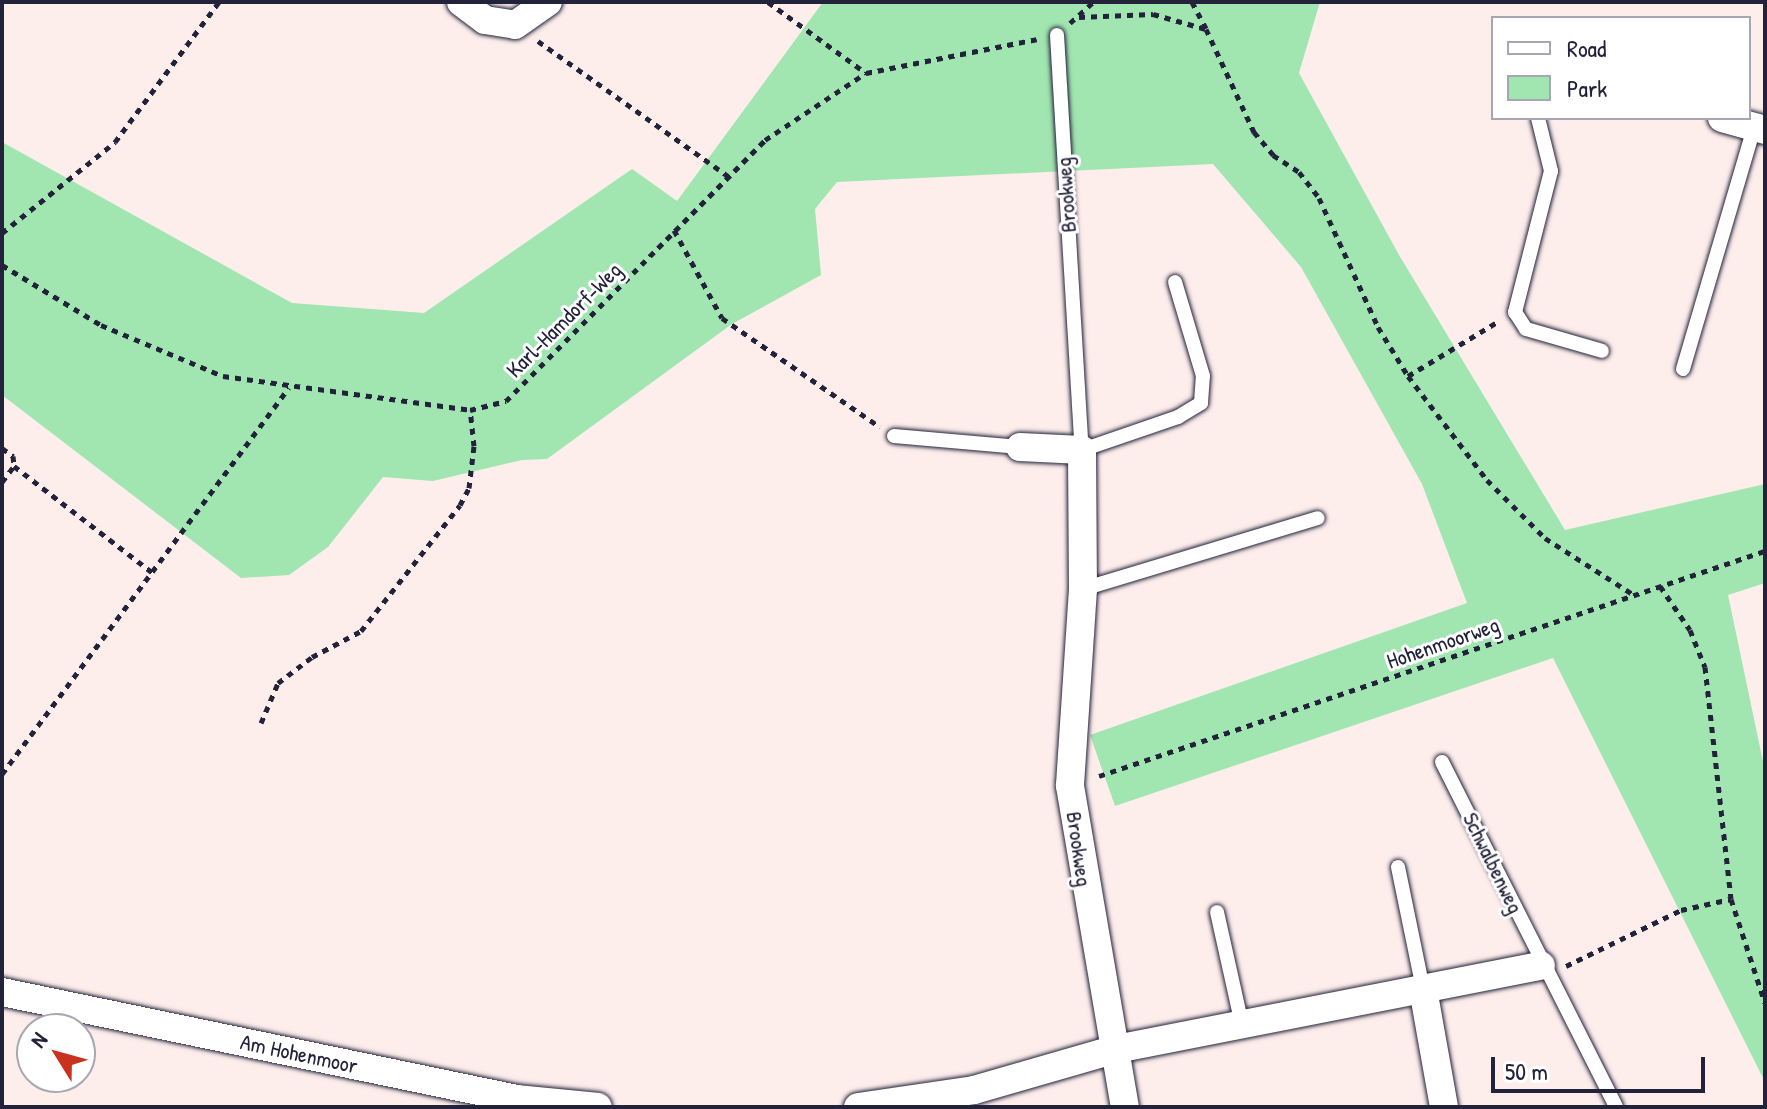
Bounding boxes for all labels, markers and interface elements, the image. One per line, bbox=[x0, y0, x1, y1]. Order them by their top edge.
legend bbox=[1491, 16, 1751, 120]
text: Road bbox=[1567, 32, 1606, 64]
text: Park bbox=[1567, 72, 1607, 104]
street label: Brookweg bbox=[1050, 157, 1082, 233]
street label: Karl-Hamdorf-Weg bbox=[501, 257, 627, 383]
street label: Hohenmoorweg bbox=[1383, 611, 1503, 675]
street label: Schwalbenweg bbox=[1457, 808, 1529, 918]
street label: Brookweg bbox=[1061, 810, 1097, 888]
north arrow bbox=[16, 1013, 96, 1093]
text: N bbox=[23, 1026, 54, 1053]
street label: Am Hohenmoor bbox=[238, 1029, 360, 1079]
scale bar bbox=[1495, 1041, 1709, 1091]
text: 50 m bbox=[1505, 1055, 1548, 1087]

